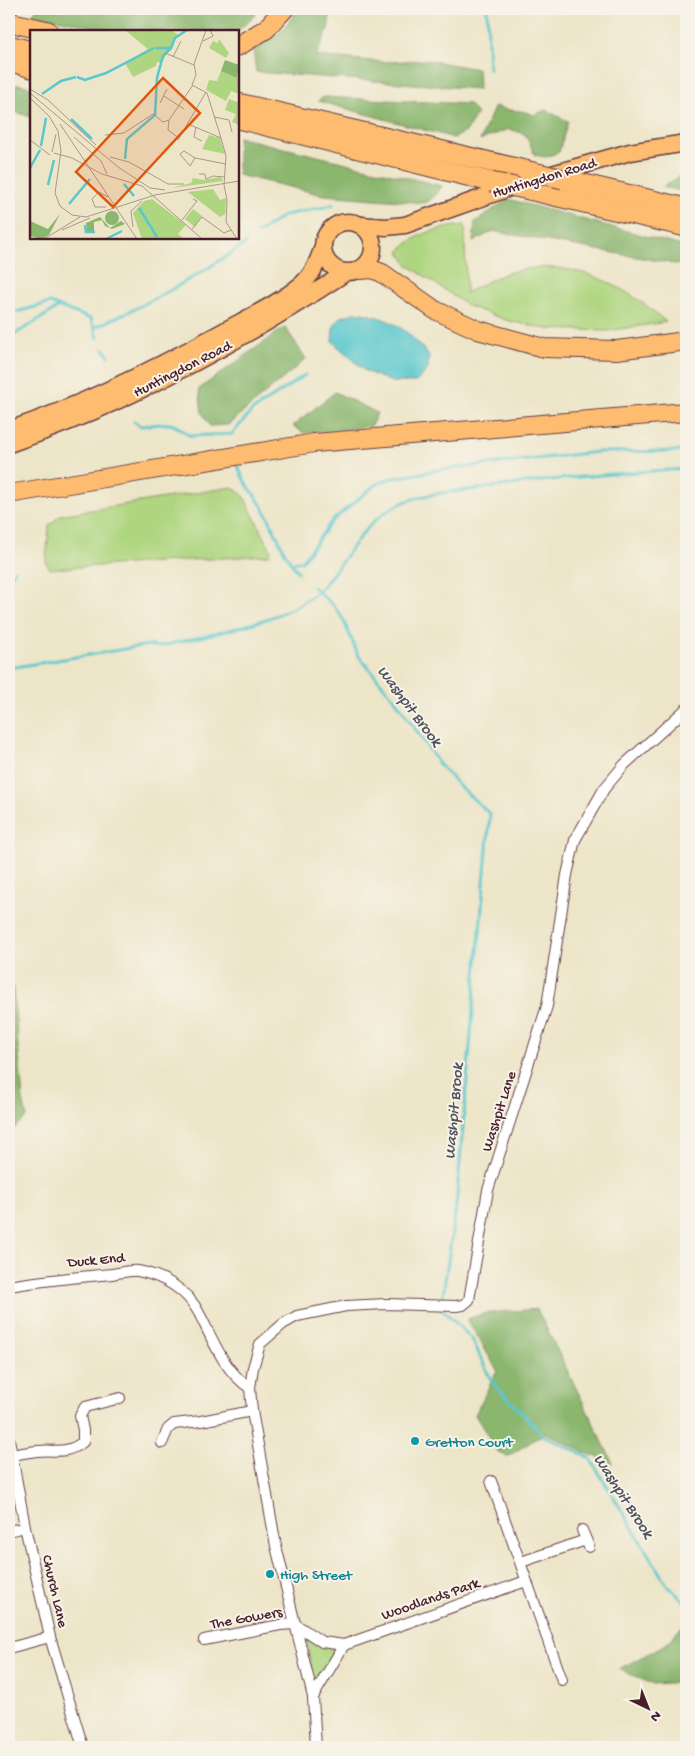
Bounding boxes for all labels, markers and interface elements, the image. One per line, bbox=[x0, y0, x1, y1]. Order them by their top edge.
inset map bbox=[30, 30, 239, 239]
street label: Huntingdon Road bbox=[490, 154, 600, 203]
street label: Huntingdon Road bbox=[131, 337, 236, 402]
water label: Washpit Brook bbox=[372, 663, 446, 753]
water label: Washpit Brook bbox=[442, 1061, 469, 1160]
street label: Washpit Lane bbox=[478, 1069, 521, 1154]
street label: Duck End bbox=[66, 1249, 127, 1273]
place label: Gretton Court bbox=[425, 1434, 514, 1452]
marker: Gretton Court bbox=[409, 1435, 421, 1447]
water label: Washpit Brook bbox=[588, 1451, 657, 1544]
street label: Church Lane bbox=[37, 1553, 71, 1630]
place label: High Street bbox=[280, 1567, 354, 1585]
marker: High Street bbox=[264, 1568, 276, 1580]
street label: Woodlands Park bbox=[379, 1574, 483, 1625]
street label: The Gowers bbox=[208, 1604, 284, 1634]
north arrow bbox=[622, 1684, 672, 1734]
text: N bbox=[646, 1706, 664, 1725]

